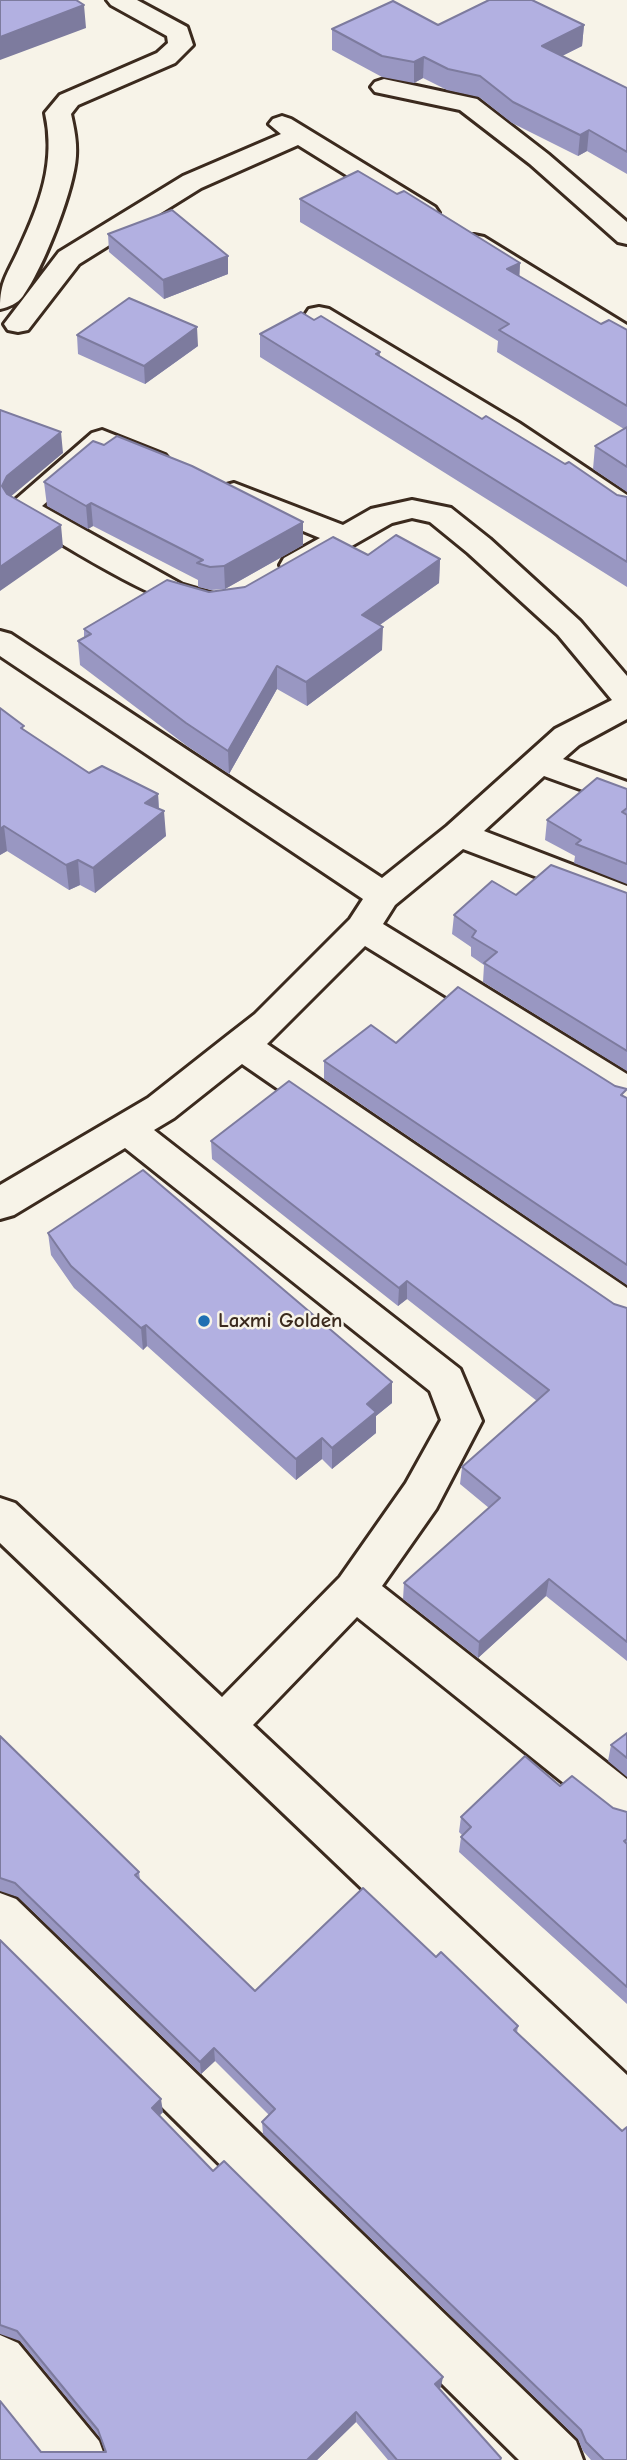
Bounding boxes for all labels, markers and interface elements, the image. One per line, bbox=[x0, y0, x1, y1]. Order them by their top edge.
place label: Laxmi Golden bbox=[218, 1308, 342, 1334]
marker: Laxmi Golden bbox=[196, 1313, 212, 1329]

